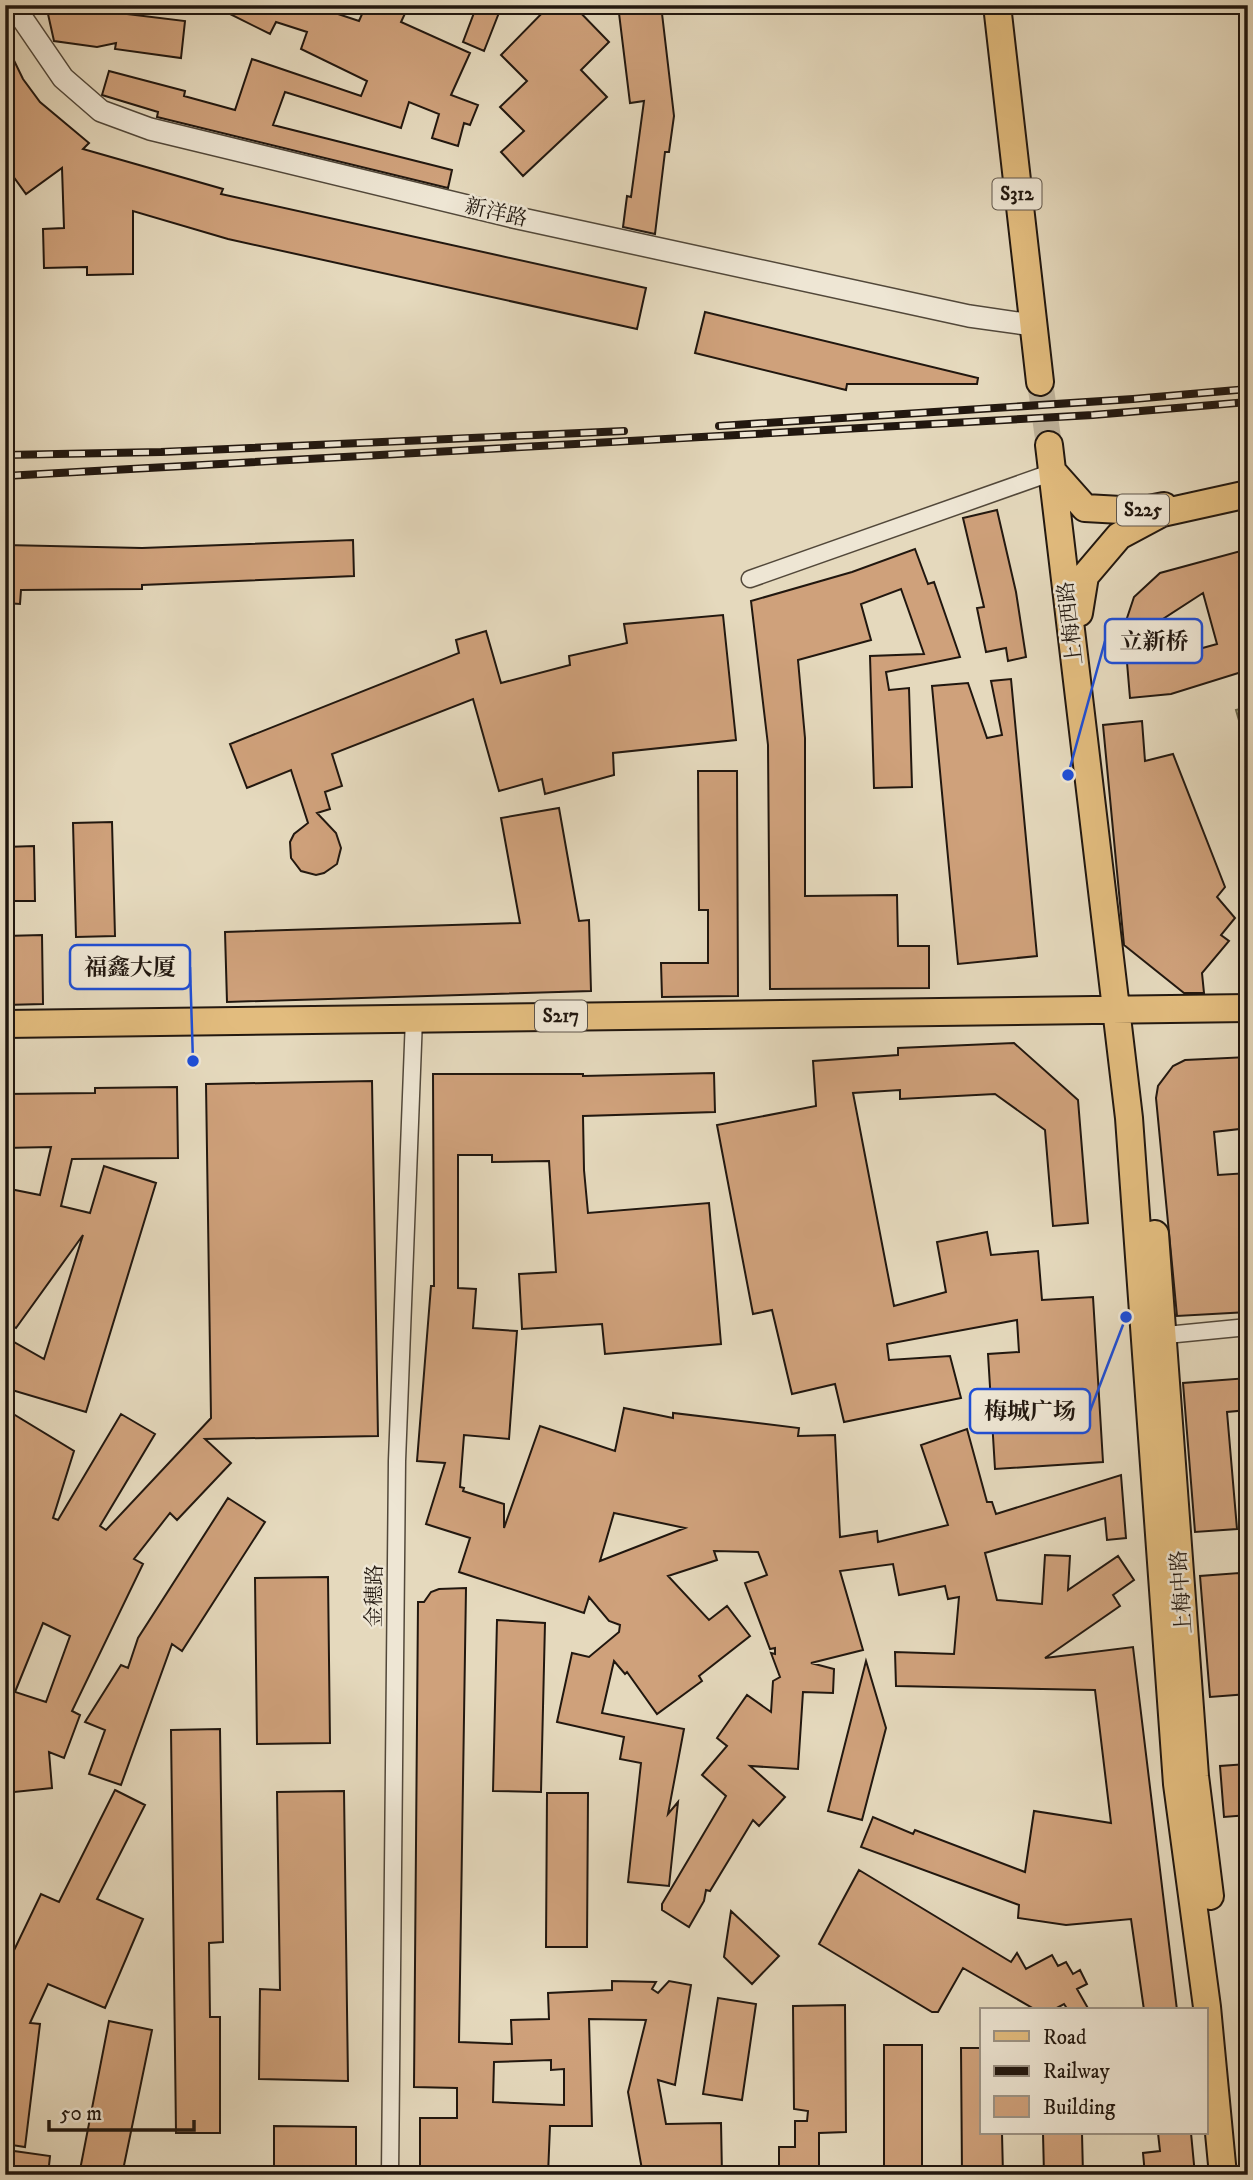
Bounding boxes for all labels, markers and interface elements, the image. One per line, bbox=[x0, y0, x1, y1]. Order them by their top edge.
road number: S312 bbox=[992, 178, 1042, 210]
street label: 新洋路 bbox=[462, 193, 530, 233]
road number: S225 bbox=[1117, 495, 1169, 526]
street label: 上梅西路 bbox=[1053, 580, 1089, 666]
callout: 立新桥 bbox=[1105, 619, 1202, 663]
text: 立新桥 bbox=[1120, 628, 1189, 657]
callout: 福鑫大厦 bbox=[70, 945, 190, 989]
text: 福鑫大厦 bbox=[84, 954, 176, 983]
road number: S217 bbox=[535, 1000, 587, 1032]
callout: 梅城广场 bbox=[970, 1389, 1090, 1433]
text: 梅城广场 bbox=[984, 1398, 1076, 1427]
street label: 上梅中路 bbox=[1166, 1549, 1198, 1635]
street label: 金穗路 bbox=[361, 1564, 389, 1628]
legend bbox=[980, 2008, 1208, 2134]
text: Road bbox=[1043, 2025, 1087, 2051]
text: Railway bbox=[1043, 2059, 1111, 2085]
scale bar bbox=[49, 2089, 194, 2133]
text: Building bbox=[1043, 2095, 1116, 2121]
text: 50 m bbox=[60, 2101, 102, 2127]

